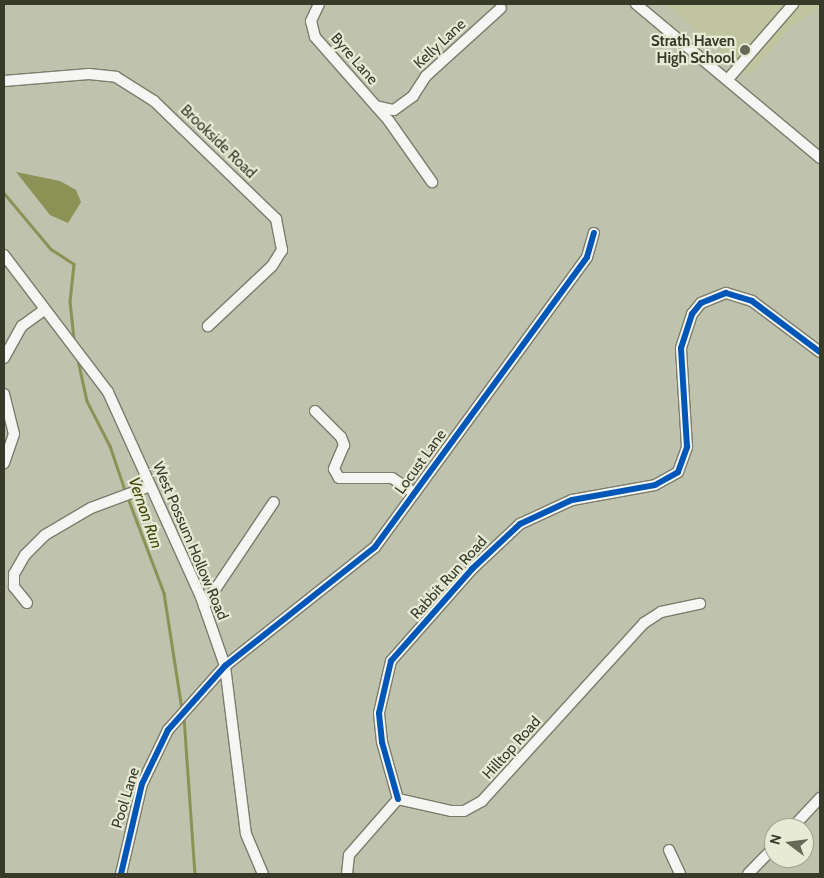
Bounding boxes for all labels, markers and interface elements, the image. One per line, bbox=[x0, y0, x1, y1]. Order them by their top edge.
street label: Kelly Lane bbox=[410, 15, 470, 73]
street label: Byre Lane bbox=[327, 29, 381, 89]
place label: Strath Haven High School bbox=[651, 32, 735, 67]
marker: Strath Haven High School bbox=[739, 44, 751, 56]
street label: Brookside Road bbox=[177, 102, 259, 182]
street label: Locust Lane bbox=[391, 426, 451, 498]
street label: West Possum Hollow Road bbox=[149, 459, 231, 623]
water label: Vernon Run bbox=[124, 475, 166, 551]
street label: Rabbit Run Road bbox=[407, 533, 491, 623]
street label: Hilltop Road bbox=[479, 713, 545, 783]
street label: Pool Lane bbox=[108, 765, 144, 831]
north arrow bbox=[764, 818, 814, 868]
text: N bbox=[766, 832, 785, 846]

